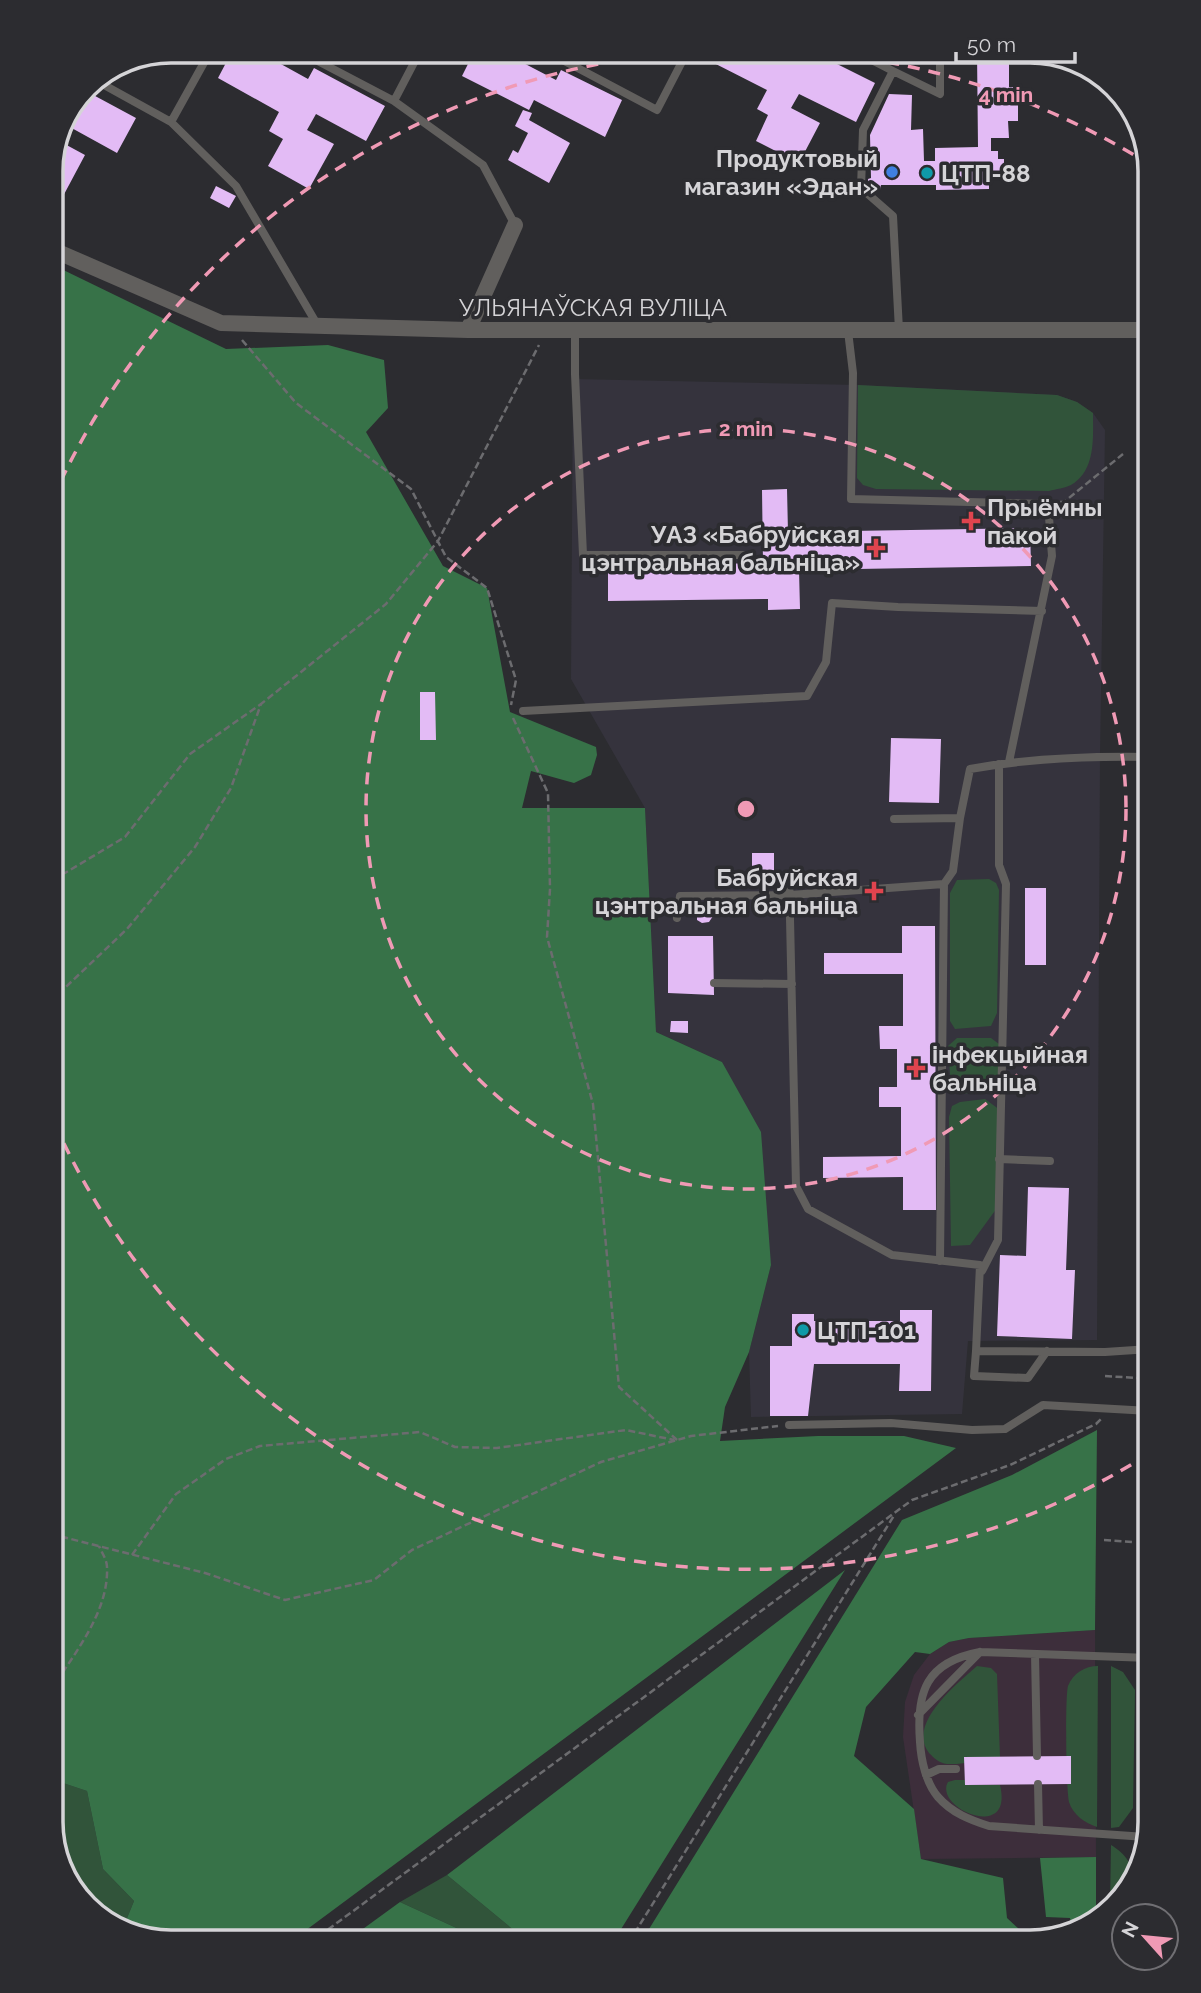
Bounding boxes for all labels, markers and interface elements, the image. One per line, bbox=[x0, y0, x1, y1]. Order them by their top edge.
scale bar bbox=[956, 21, 1075, 65]
text: 50 m bbox=[967, 32, 1016, 57]
text: 4 min bbox=[979, 82, 1033, 107]
place label: Продуктовый магазин «Эдан» bbox=[684, 144, 878, 201]
place label: ЦТП-88 bbox=[941, 159, 1030, 188]
marker: Продуктовый магазин «Эдан» bbox=[884, 164, 900, 180]
marker: ЦТП-88 bbox=[919, 165, 935, 181]
street label: УЛЬЯНАЎСКАЯ ВУЛІЦА bbox=[459, 293, 727, 322]
text: 2 min bbox=[719, 416, 773, 441]
place label: Прыёмны пакой bbox=[987, 493, 1103, 550]
marker: Прыёмны пакой bbox=[961, 511, 981, 531]
place label: УАЗ «Бабруйская цэнтральная бальніца» bbox=[581, 520, 860, 577]
marker: УАЗ «Бабруйская цэнтральная бальніца» bbox=[866, 538, 886, 558]
centre of rings bbox=[734, 797, 758, 821]
place label: Бабруйская цэнтральная бальніца bbox=[595, 863, 858, 920]
marker: Бабруйская цэнтральная бальніца bbox=[864, 881, 884, 901]
place label: інфекцыйная бальніца bbox=[932, 1040, 1088, 1097]
marker: інфекцыйная бальніца bbox=[906, 1058, 926, 1078]
place label: ЦТП-101 bbox=[817, 1316, 916, 1345]
marker: ЦТП-101 bbox=[795, 1322, 811, 1338]
north arrow bbox=[1110, 1902, 1180, 1972]
text: N bbox=[1117, 1918, 1143, 1941]

